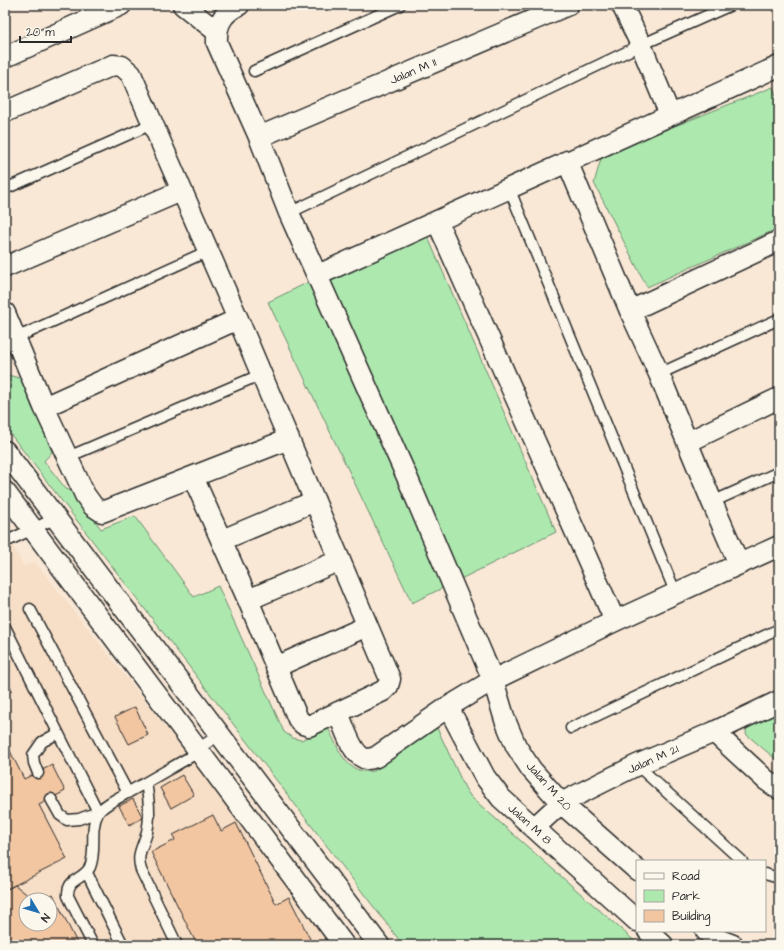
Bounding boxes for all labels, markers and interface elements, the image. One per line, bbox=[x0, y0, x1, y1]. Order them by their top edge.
scale bar bbox=[20, 18, 71, 44]
text: 20 m bbox=[26, 24, 55, 41]
street label: Jalan M 11 bbox=[387, 54, 440, 89]
street label: Jalan M 21 bbox=[625, 740, 682, 778]
street label: Jalan M 20 bbox=[522, 758, 575, 815]
street label: Jalan M 8 bbox=[504, 800, 555, 849]
legend bbox=[636, 860, 766, 932]
text: Road bbox=[672, 868, 700, 885]
text: Park bbox=[672, 888, 700, 905]
north arrow bbox=[18, 892, 58, 932]
text: Building bbox=[672, 908, 710, 926]
text: N bbox=[37, 911, 54, 925]

